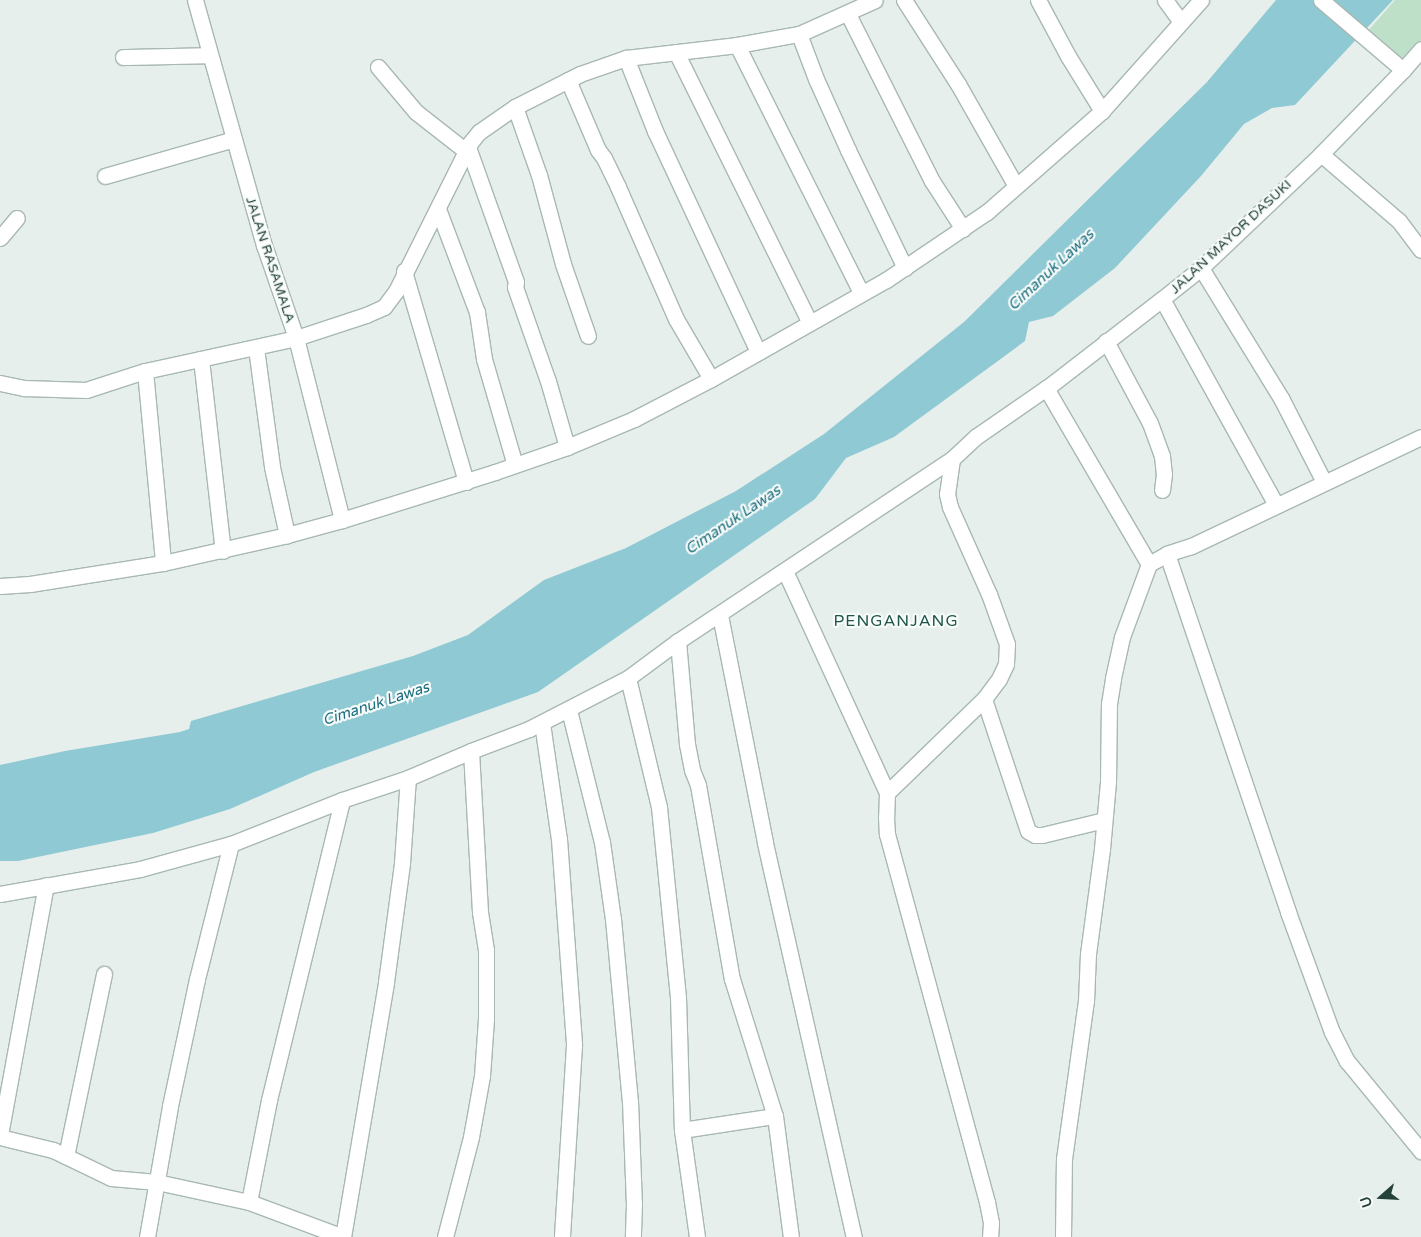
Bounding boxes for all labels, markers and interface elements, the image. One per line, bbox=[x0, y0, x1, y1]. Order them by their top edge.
street label: JALAN MAYOR DASUKI bbox=[1167, 176, 1295, 298]
street label: JALAN RASAMALA bbox=[242, 195, 298, 325]
water label: Cimanuk Lawas bbox=[1004, 226, 1098, 314]
water label: Cimanuk Lawas bbox=[682, 482, 784, 558]
district label: PENGANJANG bbox=[832, 611, 960, 631]
water label: Cimanuk Lawas bbox=[320, 678, 432, 730]
north arrow bbox=[1356, 1172, 1406, 1222]
text: U bbox=[1357, 1194, 1376, 1210]

